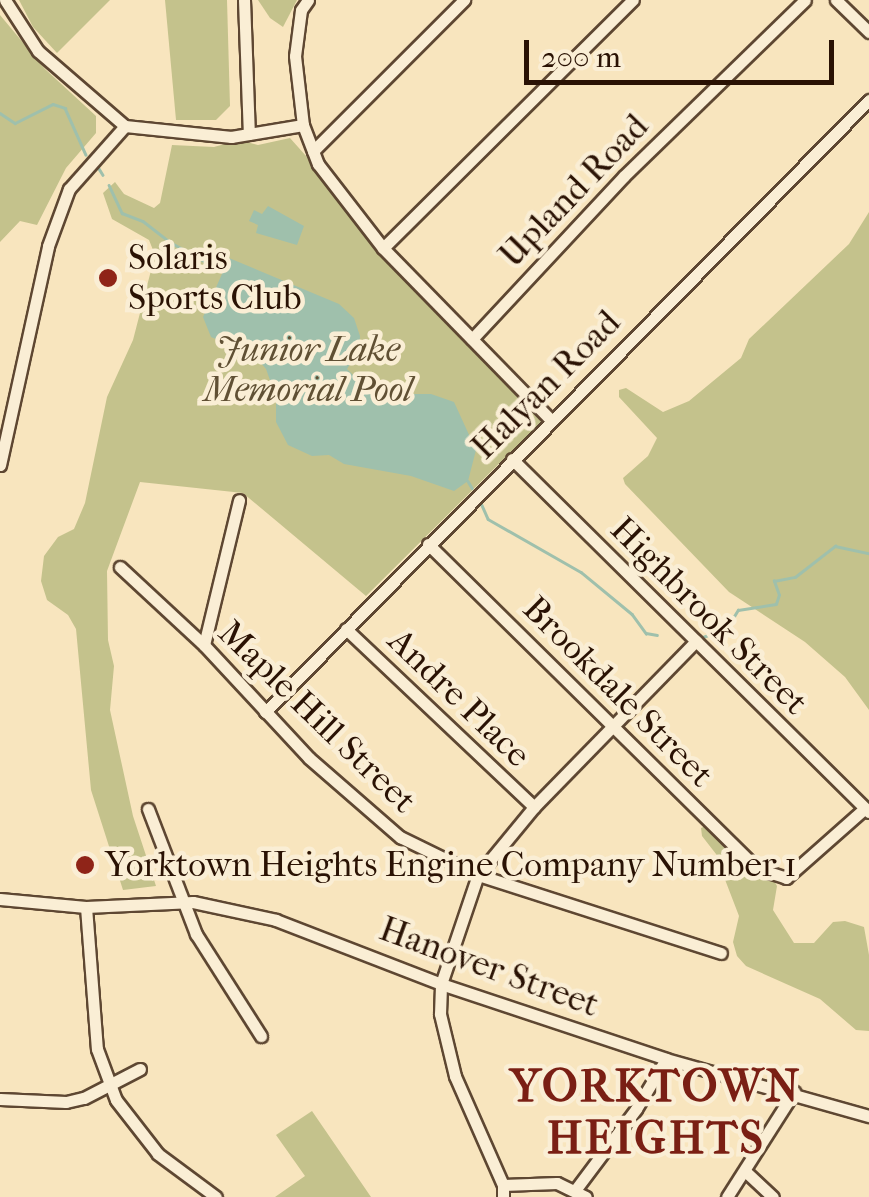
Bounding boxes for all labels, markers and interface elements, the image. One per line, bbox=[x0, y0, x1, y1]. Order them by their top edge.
scale bar bbox=[529, 20, 839, 82]
text: 200 m bbox=[541, 40, 621, 75]
street label: Upland Road bbox=[491, 106, 657, 276]
place label: Solaris Sports Club bbox=[128, 237, 302, 319]
marker: Solaris Sports Club bbox=[97, 267, 119, 289]
street label: Halyan Road bbox=[463, 302, 629, 468]
park label: Junior Lake Memorial Pool bbox=[204, 329, 412, 411]
street label: Highbrook Street bbox=[602, 509, 816, 723]
street label: Brookdale Street bbox=[514, 588, 722, 796]
street label: Maple Hill Street bbox=[209, 612, 425, 822]
street label: Andre Place bbox=[379, 620, 539, 776]
place label: Yorktown Heights Engine Company Number 1 bbox=[105, 844, 797, 886]
marker: Yorktown Heights Engine Company Number 1 bbox=[74, 854, 96, 876]
street label: Hanover Street bbox=[374, 908, 604, 1026]
district label: YORKTOWN HEIGHTS bbox=[510, 1060, 802, 1166]

